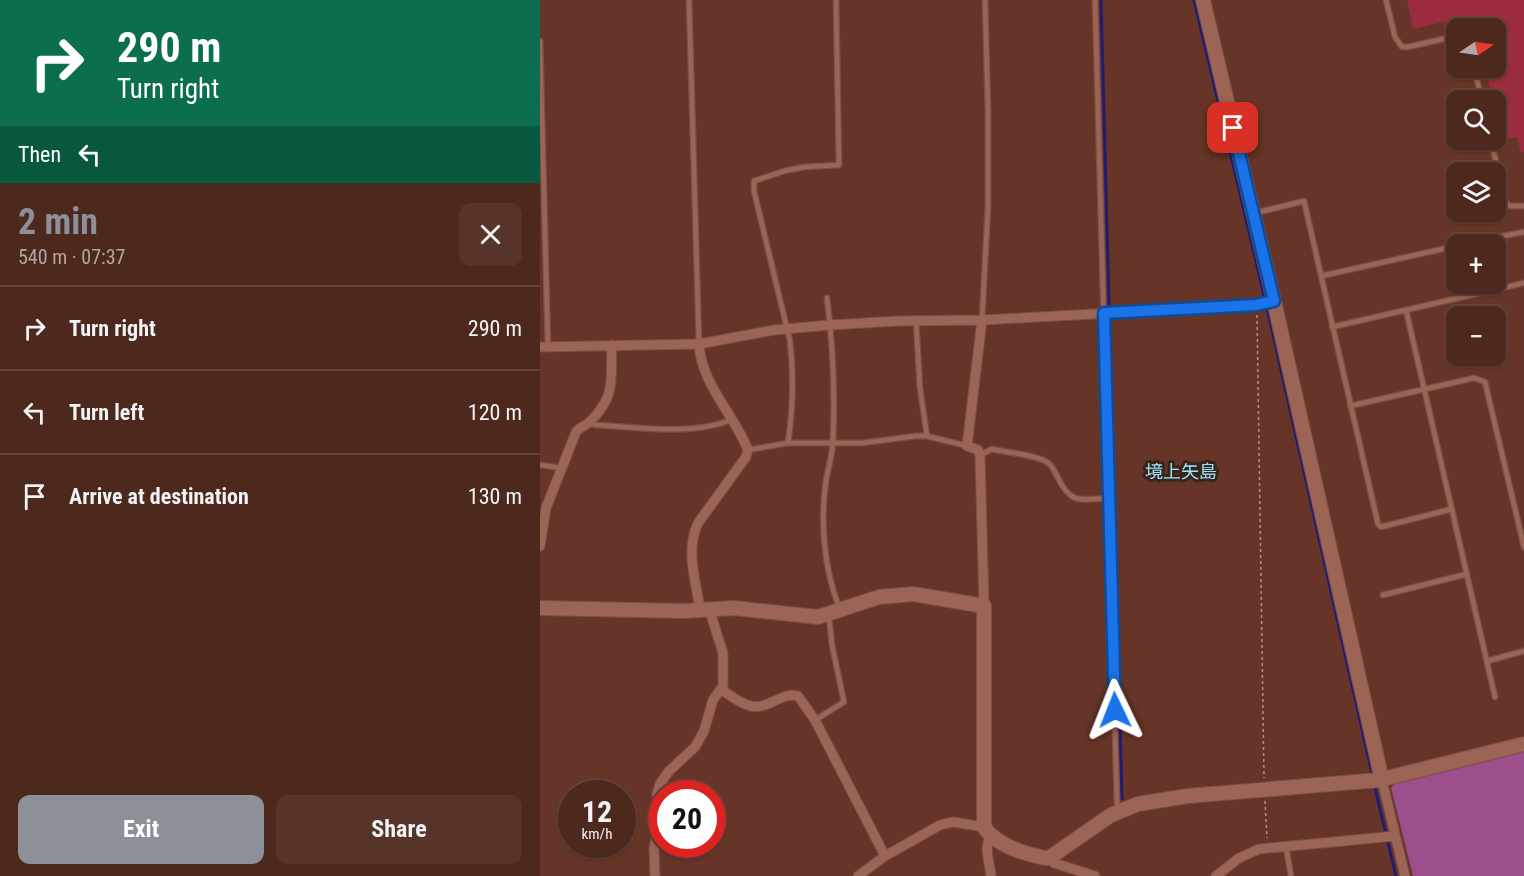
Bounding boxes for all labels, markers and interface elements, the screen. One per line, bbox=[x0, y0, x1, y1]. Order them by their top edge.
north arrow bbox=[1446, 18, 1506, 78]
map controls bbox=[1446, 18, 1506, 366]
text: 290 m bbox=[117, 23, 222, 72]
icon: right bbox=[18, 24, 96, 102]
text: Turn right bbox=[117, 73, 219, 105]
button: search bbox=[1446, 90, 1506, 150]
pin bbox=[1207, 102, 1258, 153]
icon: arrive bbox=[1216, 111, 1249, 144]
icon: left bbox=[73, 138, 106, 171]
text: Then bbox=[18, 142, 61, 167]
button: layers bbox=[1446, 162, 1506, 222]
text: 2 min bbox=[18, 201, 98, 243]
button: close bbox=[459, 203, 522, 266]
button: + bbox=[1446, 234, 1506, 294]
text: 540 m · 07:37 bbox=[18, 245, 125, 269]
button: − bbox=[1446, 306, 1506, 366]
icon: right bbox=[18, 312, 51, 345]
text: Turn right bbox=[69, 316, 156, 341]
text: 290 m bbox=[468, 316, 522, 341]
icon: left bbox=[18, 396, 51, 429]
text: Turn left bbox=[69, 400, 144, 425]
text: 120 m bbox=[468, 400, 522, 425]
district label: 境上矢島 bbox=[1145, 461, 1217, 482]
icon: arrive bbox=[18, 480, 51, 513]
text: Arrive at destination bbox=[69, 484, 249, 509]
text: 130 m bbox=[468, 484, 522, 509]
position arrow bbox=[1083, 678, 1147, 742]
speed limit sign: 20 bbox=[648, 780, 726, 858]
text: 12 bbox=[582, 794, 612, 829]
button: Exit bbox=[18, 795, 264, 864]
button: Share bbox=[276, 795, 522, 864]
text: km/h bbox=[582, 825, 612, 843]

